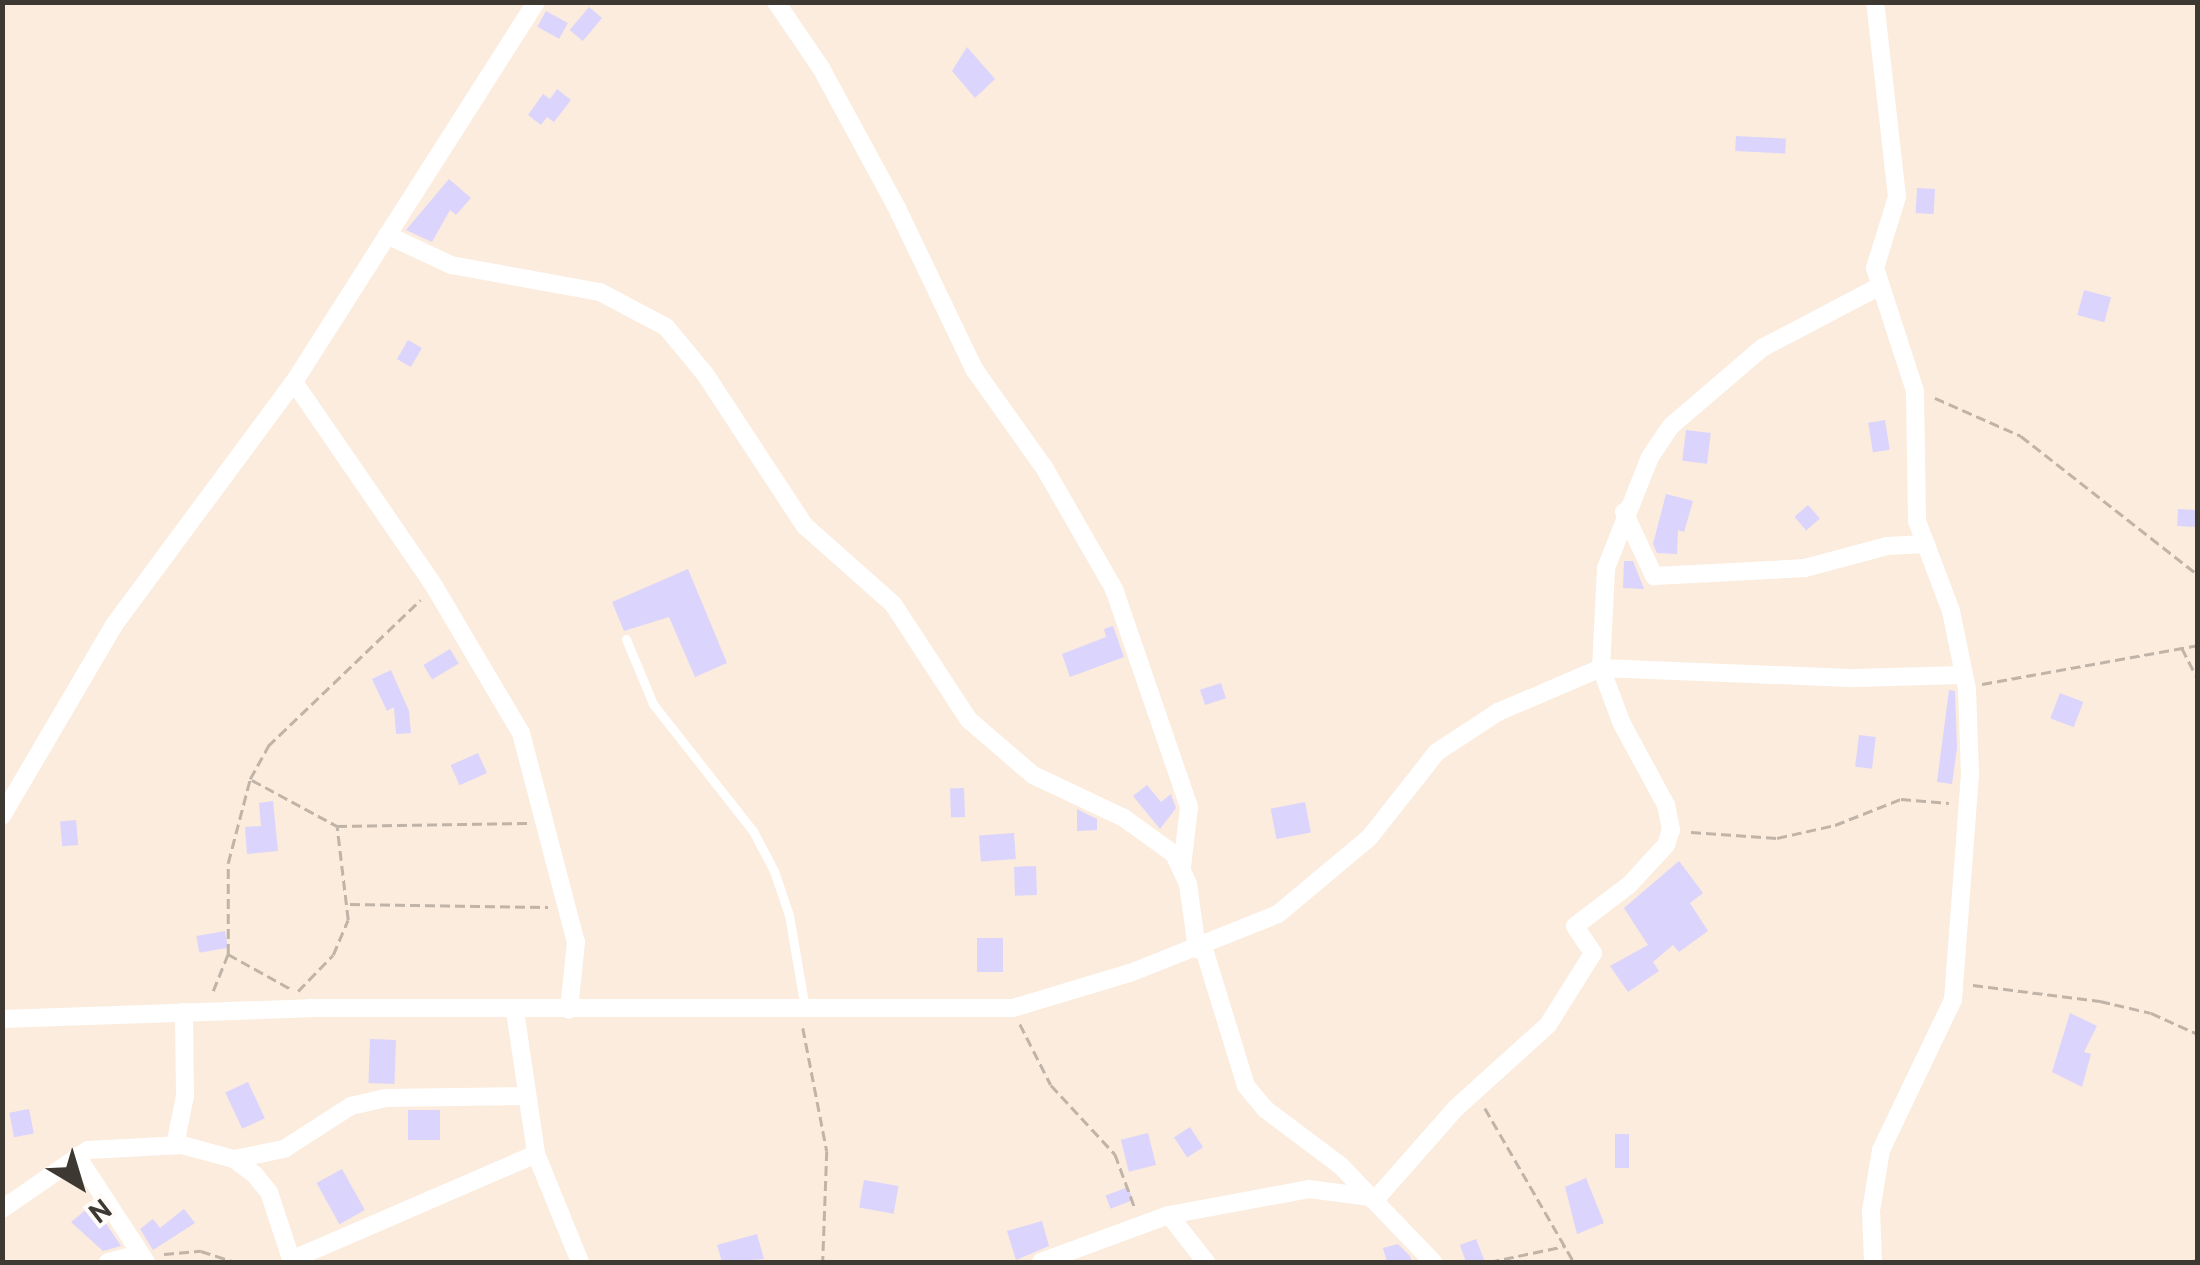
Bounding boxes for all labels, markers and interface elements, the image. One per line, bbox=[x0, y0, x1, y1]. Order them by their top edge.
north arrow bbox=[30, 1135, 130, 1235]
text: N bbox=[79, 1188, 117, 1229]

